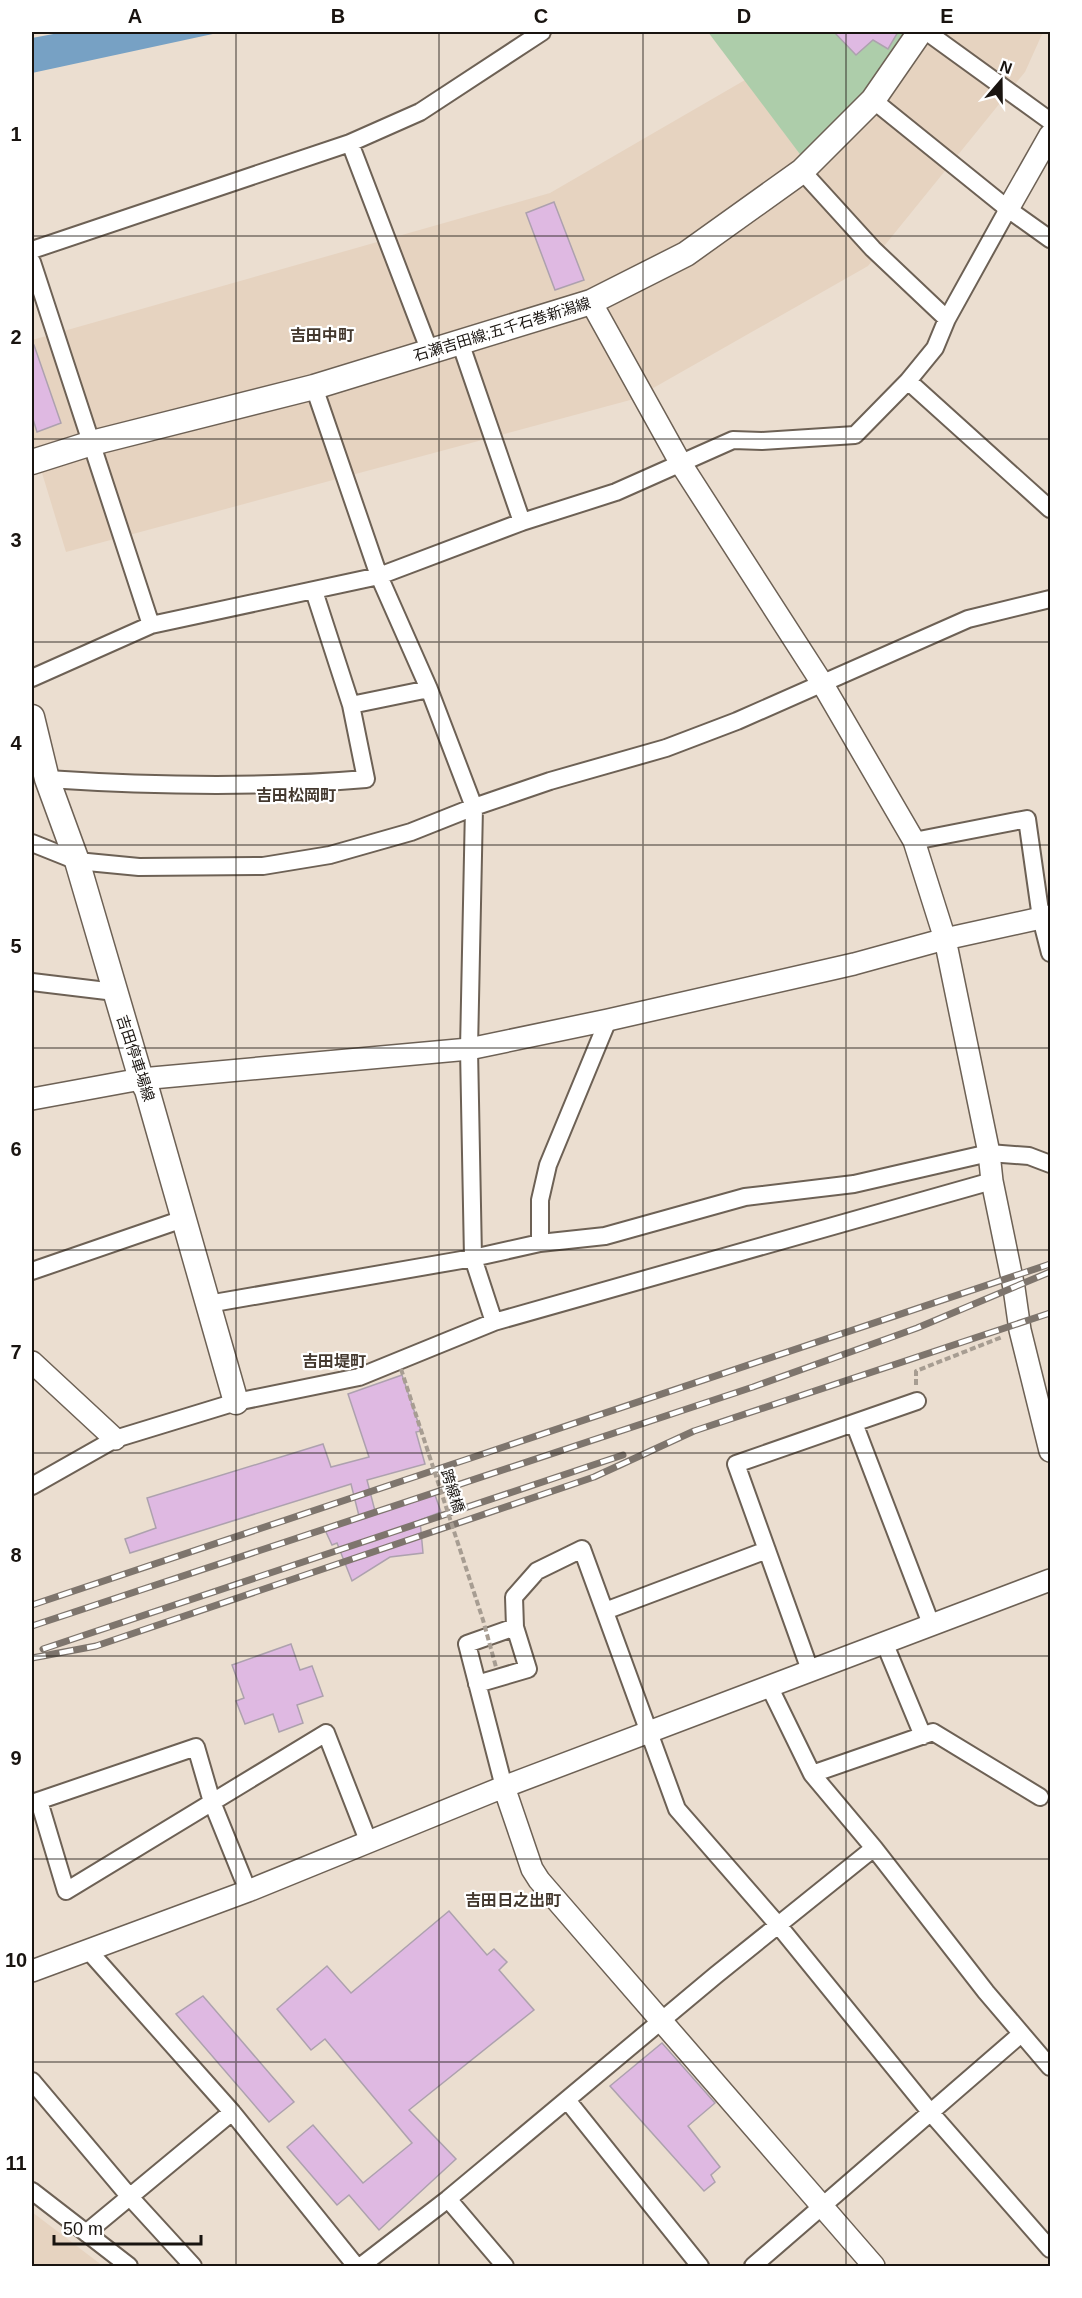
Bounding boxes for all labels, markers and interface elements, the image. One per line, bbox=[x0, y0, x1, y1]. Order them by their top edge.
text: A bbox=[128, 5, 142, 27]
text: B bbox=[331, 5, 345, 27]
text: C bbox=[534, 5, 548, 27]
text: D bbox=[737, 5, 751, 27]
text: E bbox=[940, 5, 954, 27]
north arrow bbox=[971, 51, 1031, 111]
text: N bbox=[998, 57, 1014, 77]
text: 1 bbox=[10, 123, 22, 145]
street label: 石瀬吉田線;五千石巻新潟線 bbox=[411, 294, 593, 364]
text: 2 bbox=[10, 326, 22, 348]
district label: 吉田中町 bbox=[290, 327, 354, 344]
text: 3 bbox=[10, 529, 22, 551]
text: 4 bbox=[10, 732, 22, 754]
district label: 吉田松岡町 bbox=[256, 787, 336, 804]
text: 5 bbox=[10, 935, 22, 957]
street label: 吉田停車場線 bbox=[114, 1013, 158, 1103]
text: 6 bbox=[10, 1138, 22, 1160]
text: 7 bbox=[10, 1341, 22, 1363]
district label: 吉田堤町 bbox=[302, 1353, 366, 1370]
street label: 跨線橋 bbox=[438, 1467, 468, 1515]
text: 8 bbox=[10, 1544, 22, 1566]
text: 9 bbox=[10, 1747, 22, 1769]
district label: 吉田日之出町 bbox=[465, 1892, 561, 1909]
text: 10 bbox=[5, 1949, 27, 1971]
text: 11 bbox=[5, 2152, 27, 2174]
scale bar bbox=[54, 2208, 201, 2246]
text: 50 m bbox=[63, 2219, 103, 2239]

